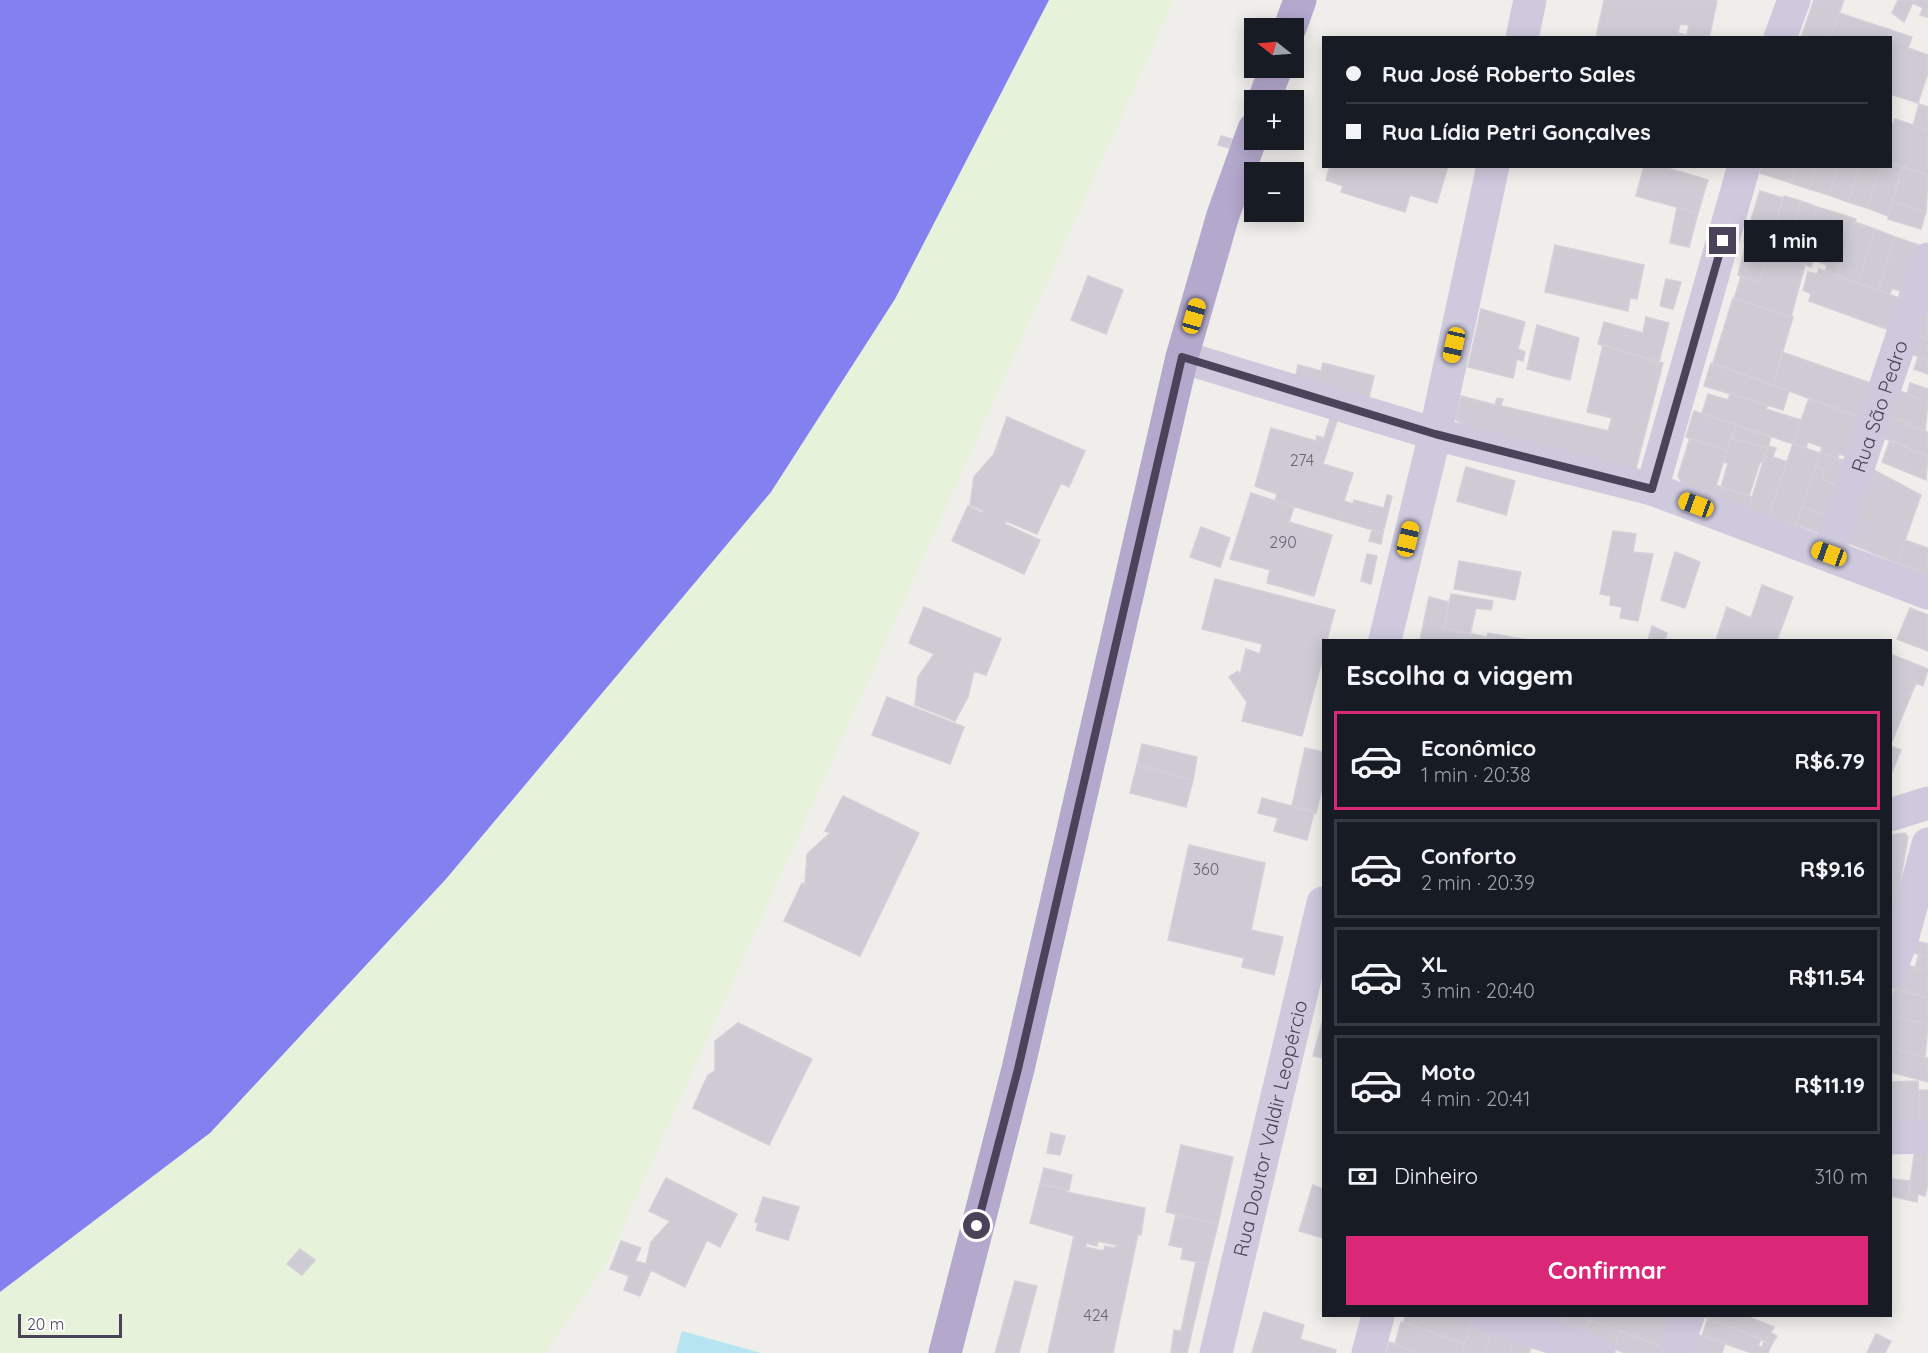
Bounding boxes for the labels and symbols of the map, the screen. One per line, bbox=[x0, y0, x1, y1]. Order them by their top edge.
north arrow bbox=[1244, 18, 1304, 78]
callout: 1 min bbox=[1744, 220, 1843, 262]
route end bbox=[1709, 227, 1736, 254]
car bbox=[1180, 296, 1208, 336]
car bbox=[1441, 325, 1467, 365]
street label: Rua São Pedro bbox=[1845, 337, 1912, 475]
house number: 274 bbox=[1290, 450, 1314, 470]
car bbox=[1676, 490, 1716, 520]
car bbox=[1395, 519, 1421, 559]
house number: 290 bbox=[1269, 532, 1297, 552]
car bbox=[1809, 539, 1849, 569]
house number: 360 bbox=[1193, 859, 1219, 879]
street label: Rua Doutor Valdir Leopércio bbox=[1227, 998, 1312, 1259]
route start bbox=[963, 1212, 990, 1239]
house number: 424 bbox=[1083, 1305, 1109, 1325]
scale bar bbox=[18, 1311, 122, 1338]

